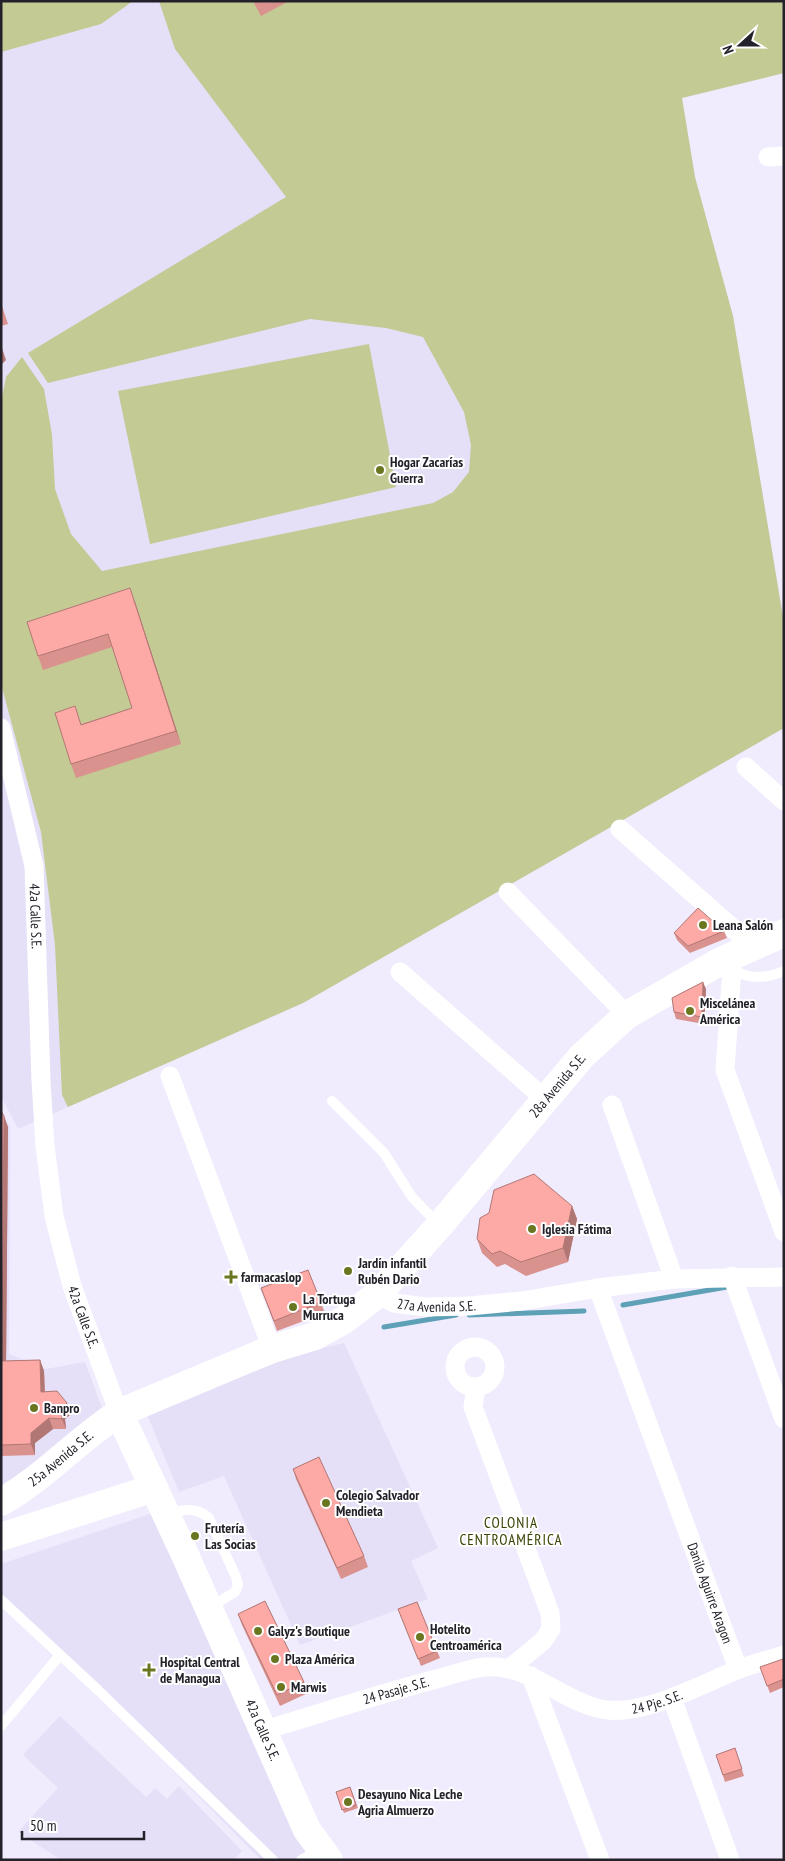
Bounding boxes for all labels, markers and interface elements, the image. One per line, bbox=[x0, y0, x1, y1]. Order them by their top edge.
north arrow bbox=[715, 20, 765, 70]
text: N bbox=[718, 43, 738, 56]
place label: Hogar Zacarías Guerra bbox=[390, 453, 463, 487]
marker: Hogar Zacarías Guerra bbox=[374, 464, 386, 476]
street label: 42a Calle S.E. bbox=[26, 883, 46, 949]
place label: Leana Salón bbox=[713, 916, 773, 934]
marker: Leana Salón bbox=[697, 919, 709, 931]
place label: Miscelánea América bbox=[699, 994, 756, 1028]
marker: Miscelánea América bbox=[684, 1005, 696, 1017]
street label: 28a Avenida S.E. bbox=[525, 1048, 589, 1121]
place label: Iglesia Fátima bbox=[542, 1220, 612, 1238]
marker: Iglesia Fátima bbox=[526, 1223, 538, 1235]
place label: Jardín infantil Rubén Dario bbox=[357, 1254, 427, 1288]
marker: Jardín infantil Rubén Dario bbox=[342, 1265, 354, 1277]
place label: farmacaslop bbox=[241, 1268, 301, 1286]
marker: farmacaslop bbox=[225, 1271, 237, 1283]
street label: 42a Calle S.E. bbox=[64, 1283, 103, 1351]
place label: La Tortuga Murruca bbox=[303, 1290, 356, 1324]
street label: 27a Avenida S.E. bbox=[396, 1294, 477, 1316]
marker: La Tortuga Murruca bbox=[287, 1301, 299, 1313]
place label: Banpro bbox=[44, 1399, 80, 1417]
marker: Banpro bbox=[28, 1402, 40, 1414]
street label: 25a Avenida S.E. bbox=[24, 1426, 97, 1490]
place label: Colegio Salvador Mendieta bbox=[336, 1486, 420, 1520]
marker: Colegio Salvador Mendieta bbox=[320, 1497, 332, 1509]
district label: COLONIA CENTROAMÉRICA bbox=[459, 1513, 563, 1549]
place label: Frutería Las Socias bbox=[205, 1519, 256, 1553]
marker: Frutería Las Socias bbox=[189, 1530, 201, 1542]
street label: Danilo Aguirre Aragon bbox=[683, 1540, 737, 1646]
place label: Hotelito Centroamérica bbox=[430, 1620, 502, 1654]
place label: Galyz's Boutique bbox=[268, 1622, 350, 1640]
marker: Galyz's Boutique bbox=[252, 1625, 264, 1637]
marker: Hotelito Centroamérica bbox=[414, 1631, 426, 1643]
place label: Plaza América bbox=[285, 1650, 355, 1668]
place label: Hospital Central de Managua bbox=[160, 1653, 240, 1687]
marker: Plaza América bbox=[269, 1653, 281, 1665]
marker: Hospital Central de Managua bbox=[142, 1663, 156, 1677]
street label: 24 Pasaje. S.E. bbox=[361, 1672, 431, 1708]
place label: Marwis bbox=[291, 1678, 327, 1696]
marker: Marwis bbox=[275, 1681, 287, 1693]
street label: 24 Pje. S.E. bbox=[630, 1686, 685, 1718]
street label: 42a Calle S.E. bbox=[241, 1696, 284, 1763]
place label: Desayuno Nica Leche Agria Almuerzo bbox=[357, 1785, 462, 1819]
marker: Desayuno Nica Leche Agria Almuerzo bbox=[342, 1796, 354, 1808]
scale bar bbox=[22, 1808, 145, 1840]
text: 50 m bbox=[30, 1816, 56, 1835]

